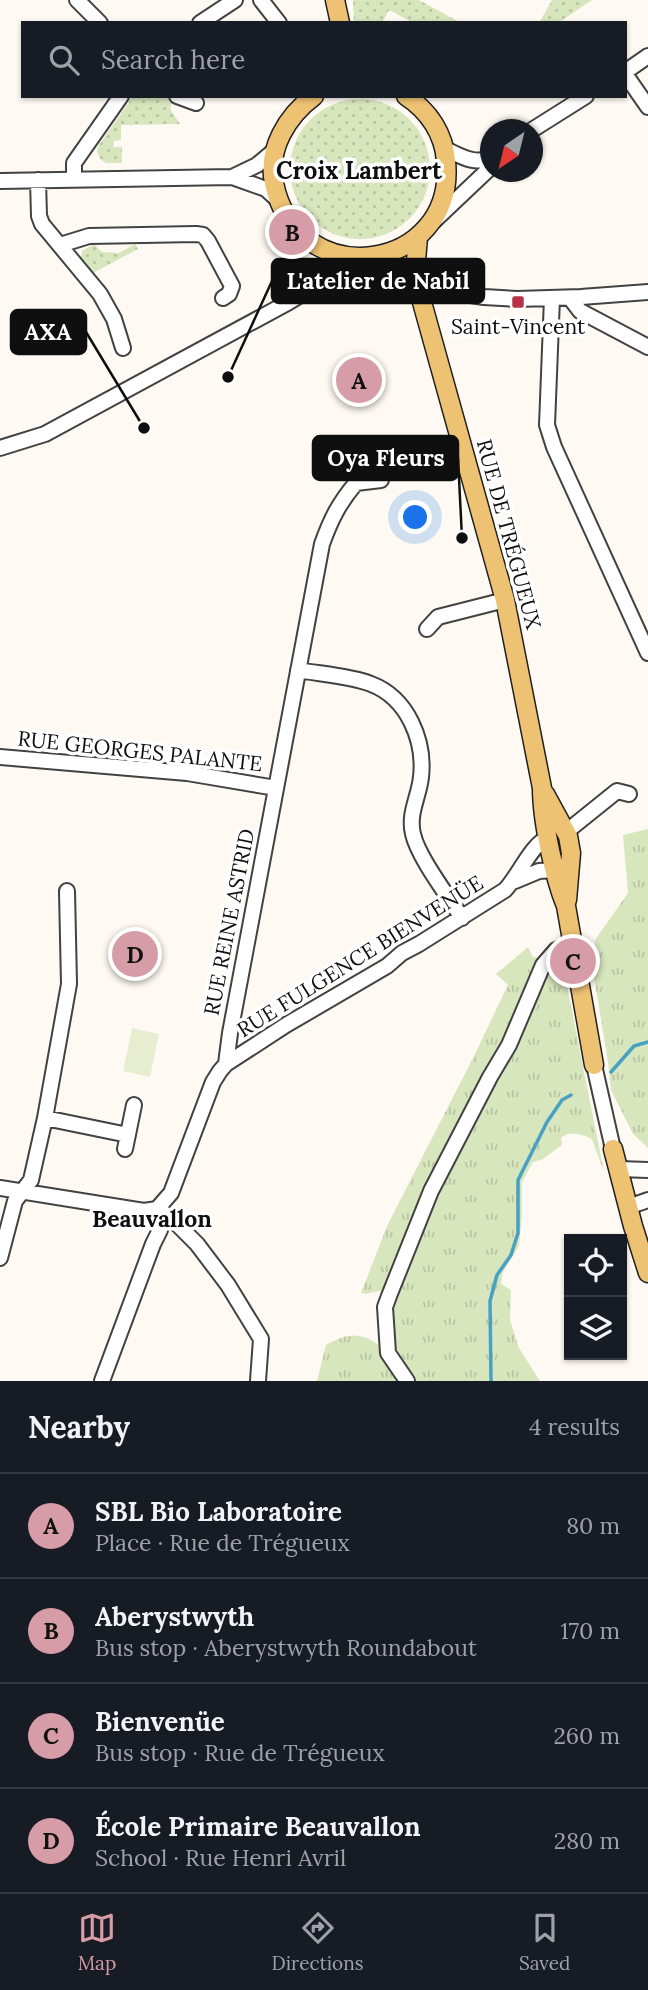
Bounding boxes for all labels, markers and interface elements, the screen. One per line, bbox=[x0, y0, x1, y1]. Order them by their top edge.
search box bbox=[21, 21, 627, 98]
icon: search bbox=[45, 41, 83, 79]
text: Search here bbox=[101, 43, 245, 76]
north arrow bbox=[480, 119, 543, 182]
district label: Croix Lambert bbox=[276, 155, 443, 186]
pin: B bbox=[269, 206, 315, 258]
callout: L'atelier de Nabil bbox=[272, 259, 484, 303]
text: L'atelier de Nabil bbox=[286, 266, 470, 295]
marker: Saint-Vincent bbox=[510, 294, 526, 310]
callout: AXA bbox=[11, 310, 86, 354]
place label: Saint-Vincent bbox=[451, 313, 586, 340]
text: AXA bbox=[24, 317, 72, 346]
pin: A bbox=[336, 354, 382, 406]
callout: Oya Fleurs bbox=[313, 436, 458, 480]
street label: RUE DE TRÉGUEUX bbox=[471, 436, 547, 632]
text: Oya Fleurs bbox=[327, 443, 445, 472]
your location bbox=[398, 500, 432, 534]
street label: RUE GEORGES PALANTE bbox=[16, 725, 264, 777]
street label: RUE REINE ASTRID bbox=[198, 826, 260, 1018]
street label: RUE FULGENCE BIENVENÜE bbox=[232, 869, 488, 1043]
pin: D bbox=[112, 928, 158, 980]
pin: C bbox=[550, 935, 596, 987]
district label: Beauvallon bbox=[92, 1204, 212, 1233]
map controls bbox=[564, 1234, 627, 1360]
button: locate bbox=[564, 1234, 627, 1297]
button: layers bbox=[564, 1297, 627, 1360]
text: Nearby bbox=[28, 1408, 130, 1446]
text: 4 results bbox=[529, 1412, 620, 1441]
text: SBL Bio Laboratoire bbox=[95, 1495, 342, 1528]
text: A bbox=[43, 1511, 59, 1540]
text: 80 m bbox=[566, 1511, 620, 1540]
text: Place · Rue de Trégueux bbox=[95, 1528, 350, 1557]
text: Aberystwyth bbox=[95, 1600, 254, 1633]
text: B bbox=[43, 1616, 59, 1645]
text: 170 m bbox=[560, 1616, 620, 1645]
text: Bus stop · Aberystwyth Roundabout bbox=[95, 1633, 477, 1662]
text: Bienvenüe bbox=[95, 1705, 225, 1738]
text: C bbox=[43, 1721, 59, 1750]
text: 260 m bbox=[553, 1721, 620, 1750]
text: Bus stop · Rue de Trégueux bbox=[95, 1738, 385, 1767]
text: École Primaire Beauvallon bbox=[95, 1810, 421, 1843]
text: D bbox=[42, 1826, 60, 1855]
text: 280 m bbox=[554, 1826, 620, 1855]
text: School · Rue Henri Avril bbox=[95, 1843, 346, 1872]
tab: Map bbox=[78, 1909, 116, 1975]
tab: Directions bbox=[272, 1909, 364, 1975]
tab: Saved bbox=[519, 1909, 570, 1975]

